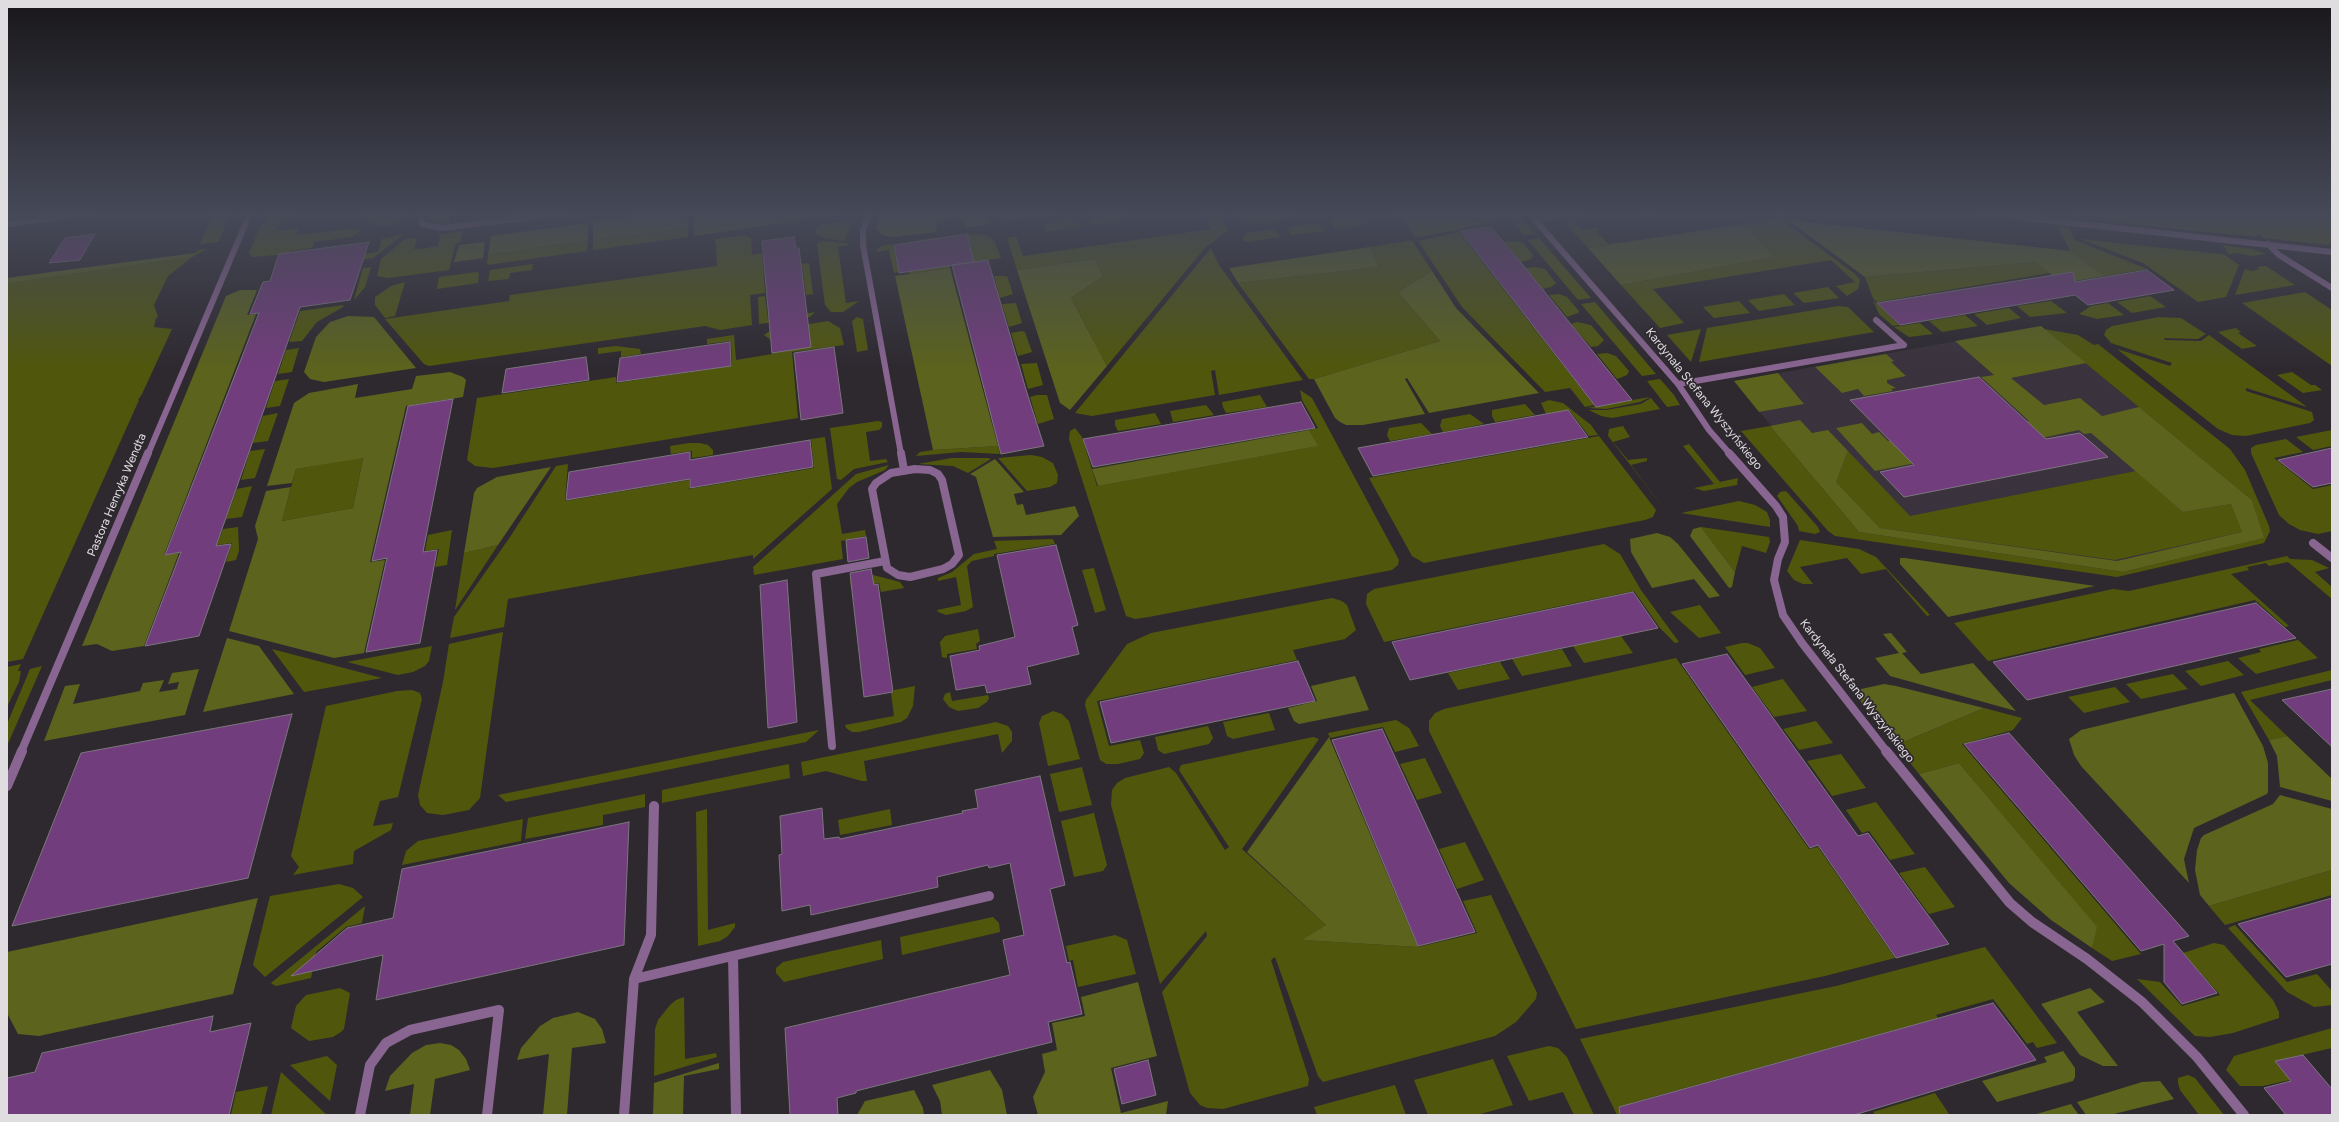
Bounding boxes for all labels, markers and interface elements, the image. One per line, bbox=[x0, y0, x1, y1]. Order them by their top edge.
street label: Kardynała Stefana Wyszyńskiego bbox=[1642, 325, 1766, 473]
street label: Pastora Henryka Wendta bbox=[84, 431, 150, 559]
street label: Kardynała Stefana Wyszyńskiego bbox=[1797, 617, 1917, 765]

